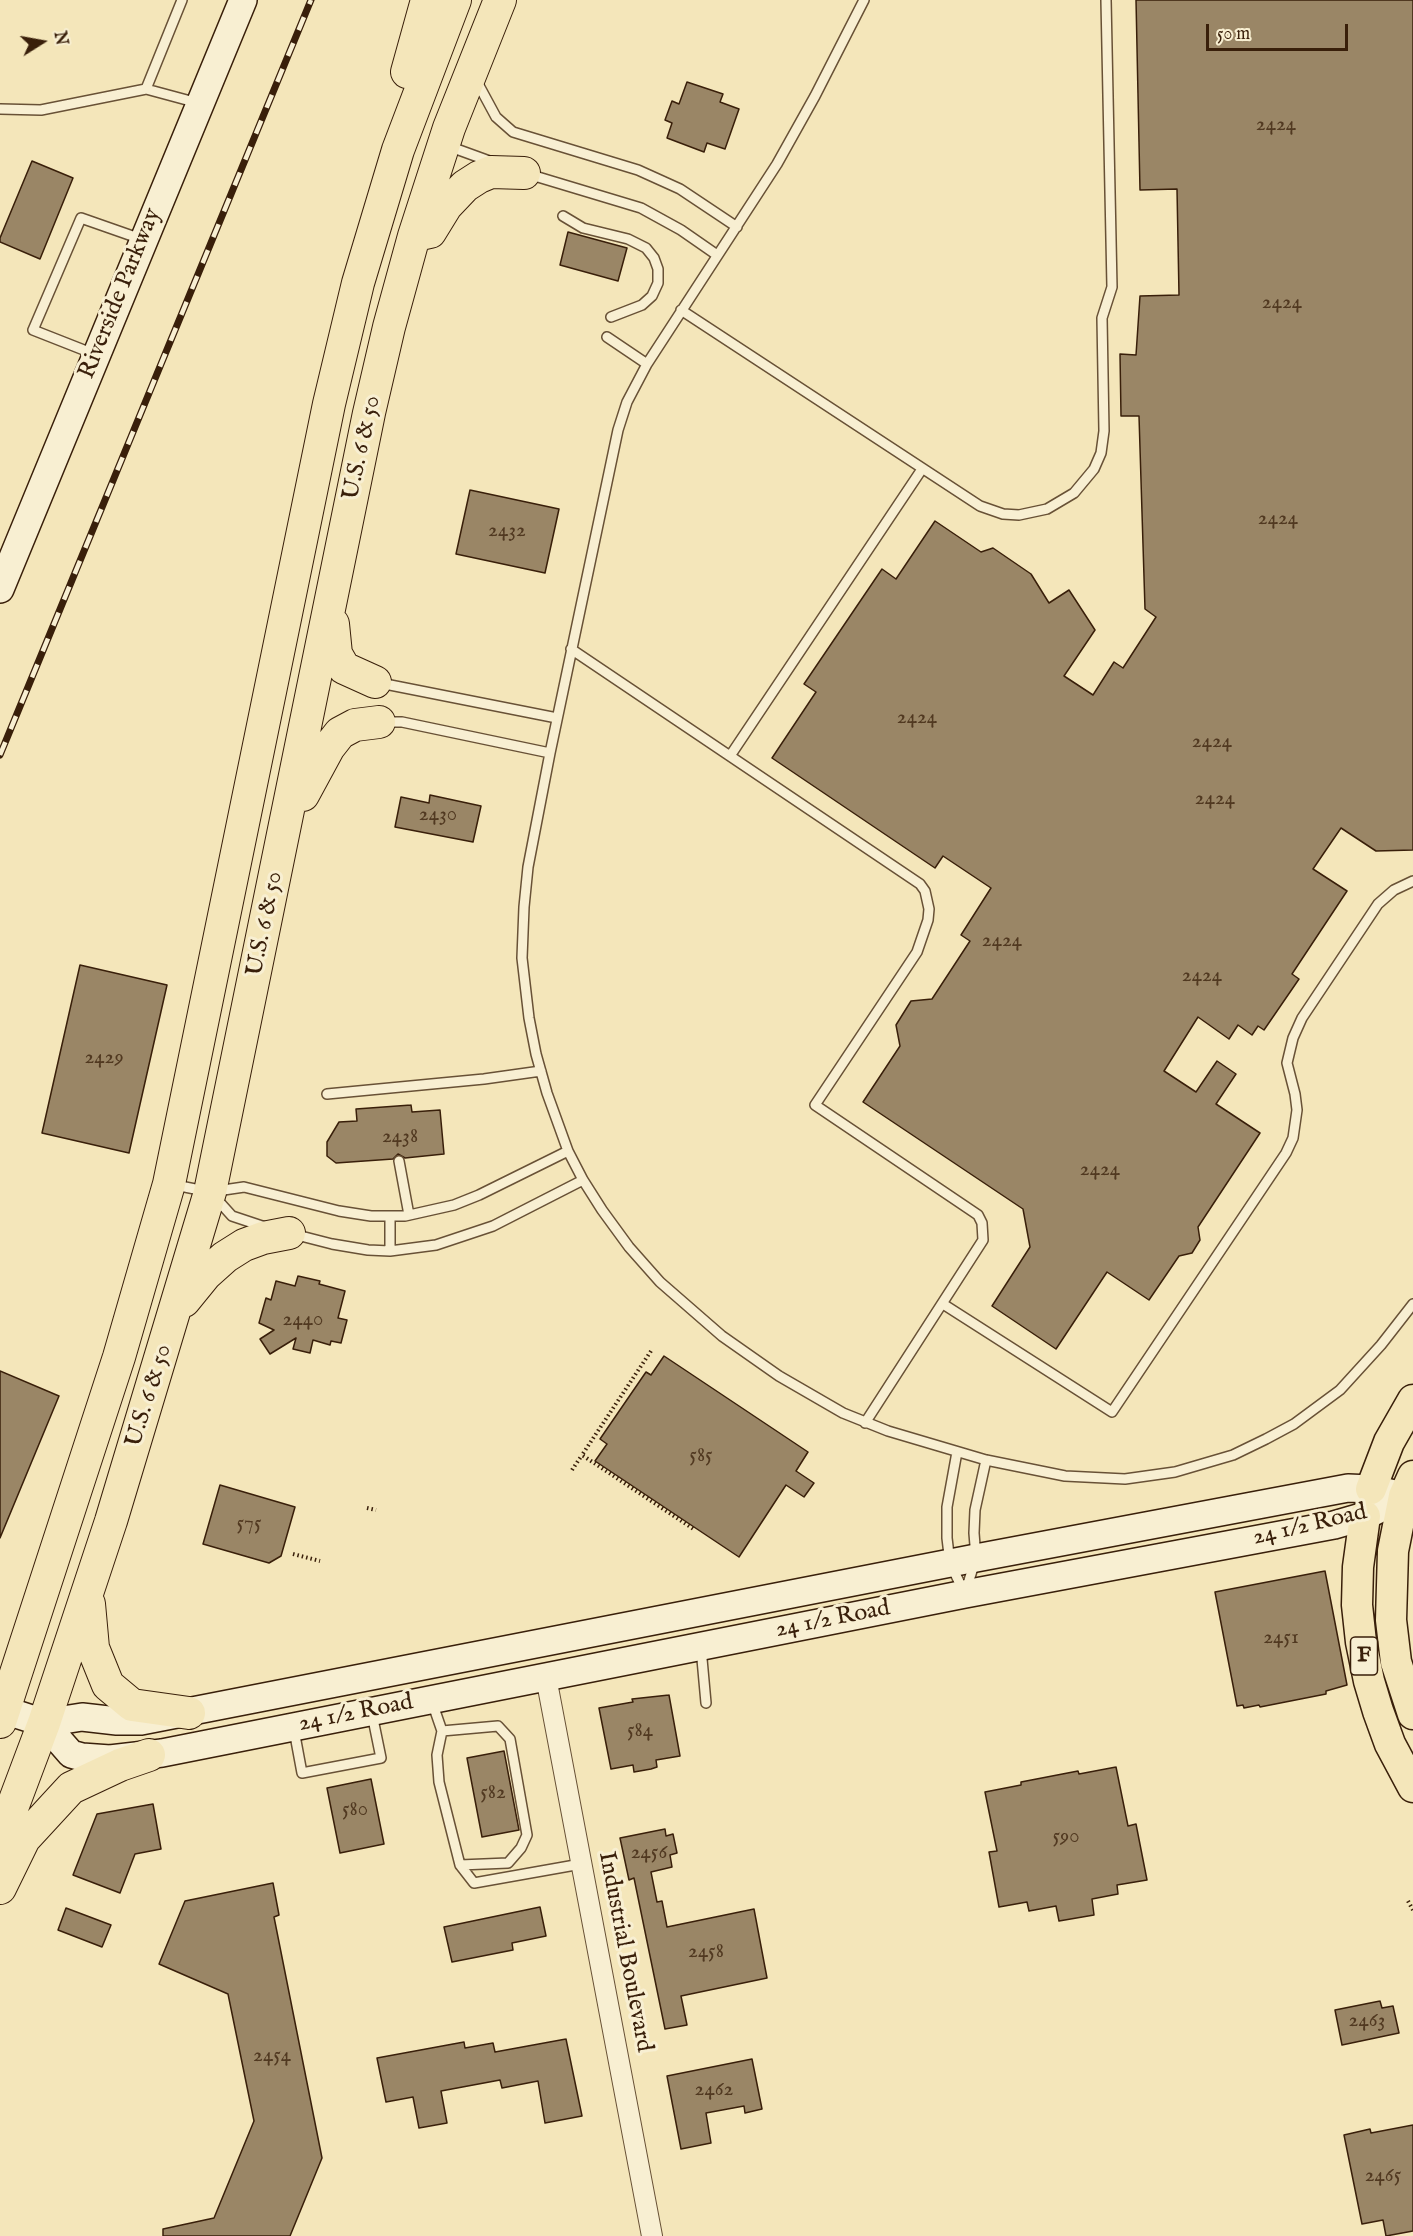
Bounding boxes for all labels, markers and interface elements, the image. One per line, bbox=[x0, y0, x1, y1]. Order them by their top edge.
north arrow bbox=[12, 12, 72, 72]
scale bar bbox=[1209, 12, 1352, 50]
text: 50 m bbox=[1217, 23, 1250, 46]
text: N bbox=[49, 30, 71, 47]
house number: 2424 bbox=[1256, 113, 1296, 139]
street label: Riverside Parkway bbox=[74, 204, 168, 384]
house number: 2424 bbox=[1262, 291, 1302, 317]
street label: U.S. 6 & 50 bbox=[338, 393, 388, 503]
house number: 2424 bbox=[1258, 507, 1298, 533]
house number: 2432 bbox=[488, 519, 526, 545]
house number: 2424 bbox=[897, 706, 937, 732]
house number: 2424 bbox=[1192, 730, 1232, 756]
house number: 2424 bbox=[1195, 787, 1235, 813]
house number: 2430 bbox=[419, 803, 457, 829]
street label: U.S. 6 & 50 bbox=[242, 869, 290, 979]
house number: 2424 bbox=[982, 929, 1022, 955]
house number: 2424 bbox=[1182, 964, 1222, 990]
house number: 2429 bbox=[84, 1046, 124, 1072]
house number: 2438 bbox=[382, 1125, 418, 1151]
house number: 2424 bbox=[1080, 1158, 1120, 1184]
house number: 2440 bbox=[283, 1308, 323, 1334]
street label: U.S. 6 & 50 bbox=[121, 1341, 179, 1451]
house number: 585 bbox=[689, 1444, 713, 1470]
street label: 24 1/2 Road bbox=[1250, 1499, 1370, 1553]
house number: 575 bbox=[236, 1512, 262, 1538]
street label: 24 1/2 Road bbox=[773, 1595, 893, 1645]
house number: 2451 bbox=[1263, 1626, 1299, 1652]
road number: F bbox=[1350, 1637, 1378, 1675]
street label: 24 1/2 Road bbox=[296, 1689, 416, 1739]
house number: 584 bbox=[627, 1719, 653, 1745]
house number: 582 bbox=[480, 1781, 506, 1807]
house number: 580 bbox=[342, 1798, 368, 1824]
house number: 590 bbox=[1052, 1825, 1080, 1851]
house number: 2456 bbox=[631, 1841, 667, 1867]
street label: Industrial Boulevard bbox=[590, 1849, 658, 2055]
house number: 2458 bbox=[688, 1940, 724, 1966]
house number: 2463 bbox=[1349, 2009, 1385, 2035]
house number: 2454 bbox=[253, 2044, 291, 2070]
house number: 2462 bbox=[695, 2078, 733, 2104]
house number: 2465 bbox=[1365, 2164, 1401, 2190]

